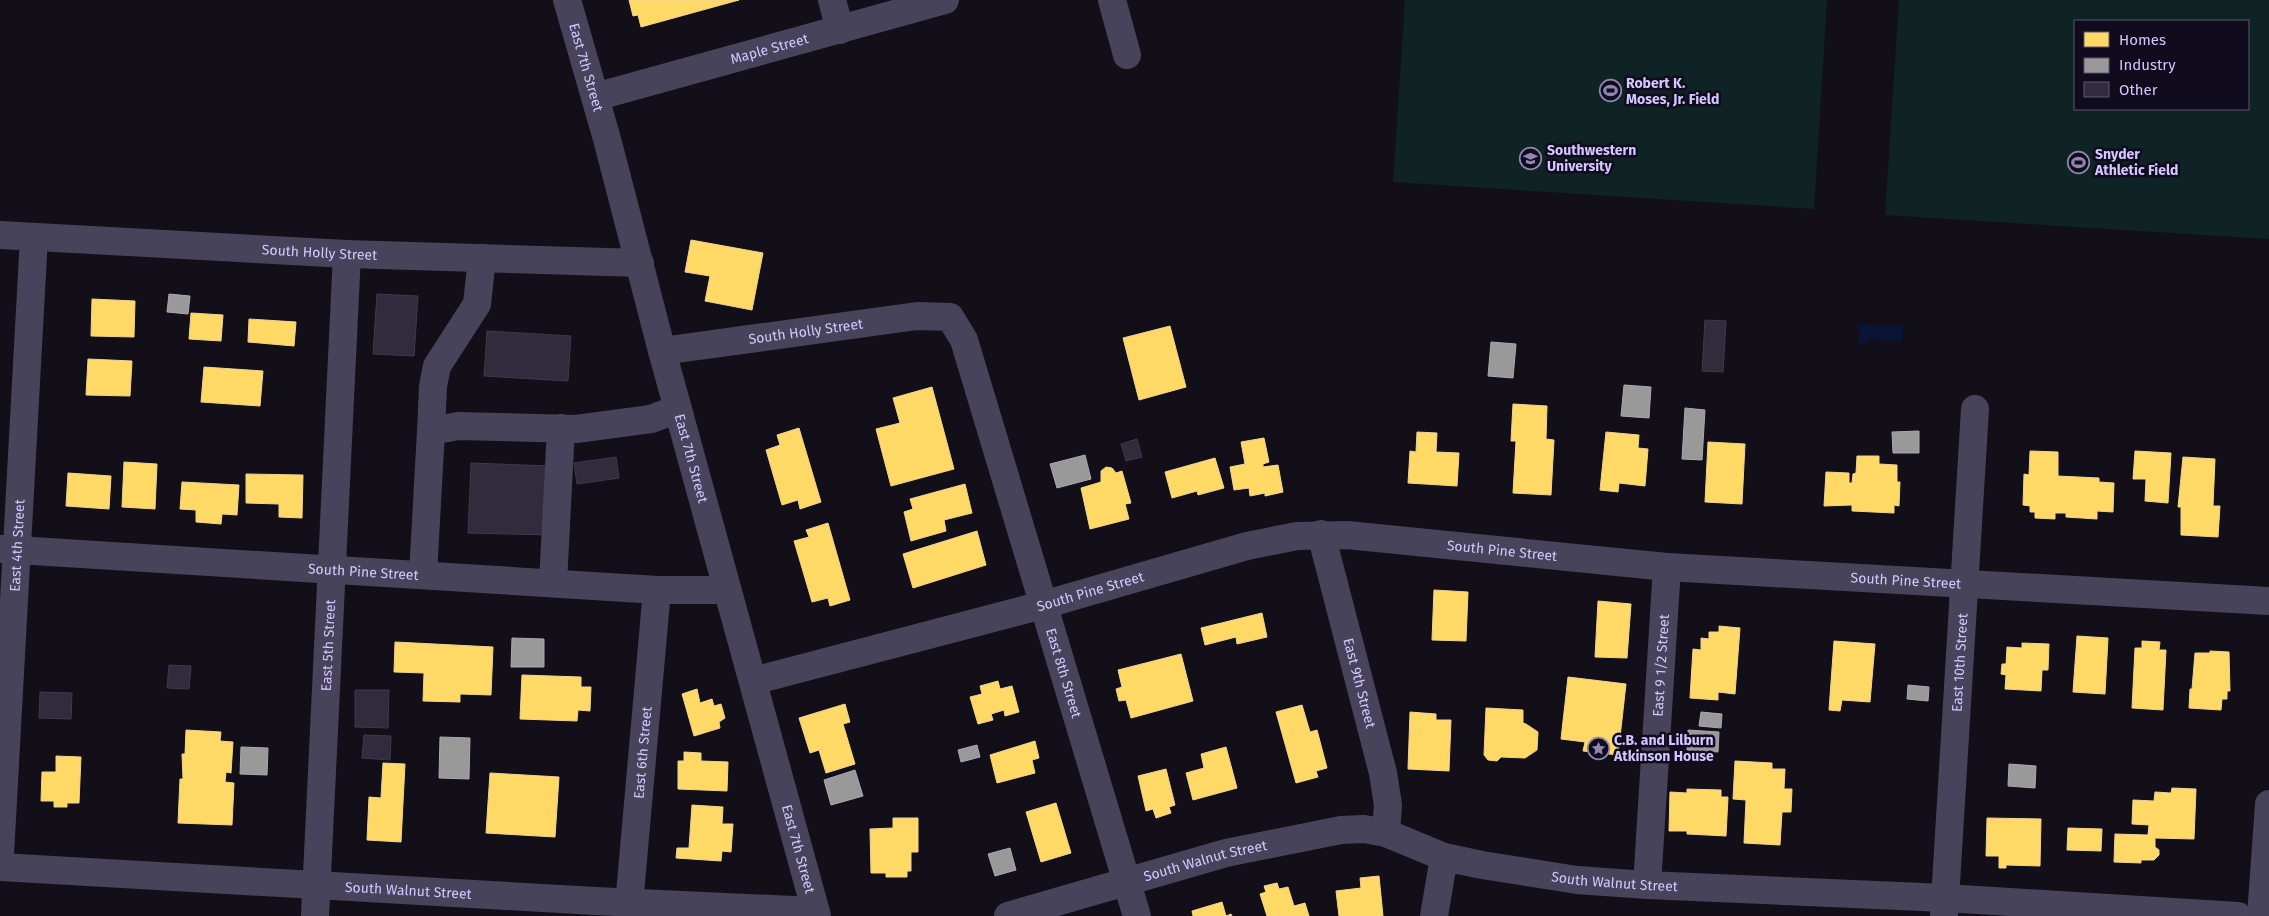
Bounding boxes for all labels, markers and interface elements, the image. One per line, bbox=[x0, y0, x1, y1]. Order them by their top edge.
legend bbox=[2074, 20, 2249, 110]
street label: East 7th Street bbox=[565, 21, 607, 115]
street label: Maple Street bbox=[729, 30, 811, 68]
text: Homes bbox=[2119, 31, 2166, 49]
text: Industry bbox=[2119, 56, 2176, 74]
place label: Robert K. Moses, Jr. Field bbox=[1626, 75, 1719, 108]
sports icon: Robert K. Moses, Jr. Field bbox=[1598, 79, 1622, 103]
text: Other bbox=[2119, 81, 2158, 99]
place label: Southwestern University bbox=[1547, 142, 1636, 175]
school or university icon: Southwestern University bbox=[1519, 146, 1543, 170]
place label: Snyder Athletic Field bbox=[2094, 146, 2179, 179]
sports icon: Snyder Athletic Field bbox=[2067, 150, 2091, 174]
street label: South Holly Street bbox=[261, 241, 378, 264]
street label: South Holly Street bbox=[747, 315, 865, 348]
street label: East 7th Street bbox=[671, 412, 712, 506]
street label: East 4th Street bbox=[6, 498, 29, 592]
street label: South Pine Street bbox=[1446, 537, 1559, 565]
street label: South Pine Street bbox=[307, 560, 420, 584]
street label: South Pine Street bbox=[1035, 568, 1147, 615]
street label: South Pine Street bbox=[1850, 569, 1963, 593]
street label: East 5th Street bbox=[318, 598, 339, 692]
street label: East 10th Street bbox=[1948, 612, 1972, 712]
street label: East 9 1/2 Street bbox=[1650, 613, 1673, 717]
street label: East 8th Street bbox=[1042, 626, 1085, 721]
street label: East 9th Street bbox=[1339, 636, 1379, 731]
street label: East 6th Street bbox=[630, 705, 656, 800]
place label: C.B. and Lilburn Atkinson House bbox=[1613, 732, 1714, 765]
place icon: C.B. and Lilburn Atkinson House bbox=[1586, 736, 1610, 760]
street label: East 7th Street bbox=[778, 803, 819, 896]
street label: South Walnut Street bbox=[1142, 837, 1269, 885]
street label: South Walnut Street bbox=[1550, 868, 1679, 895]
street label: South Walnut Street bbox=[344, 879, 473, 903]

